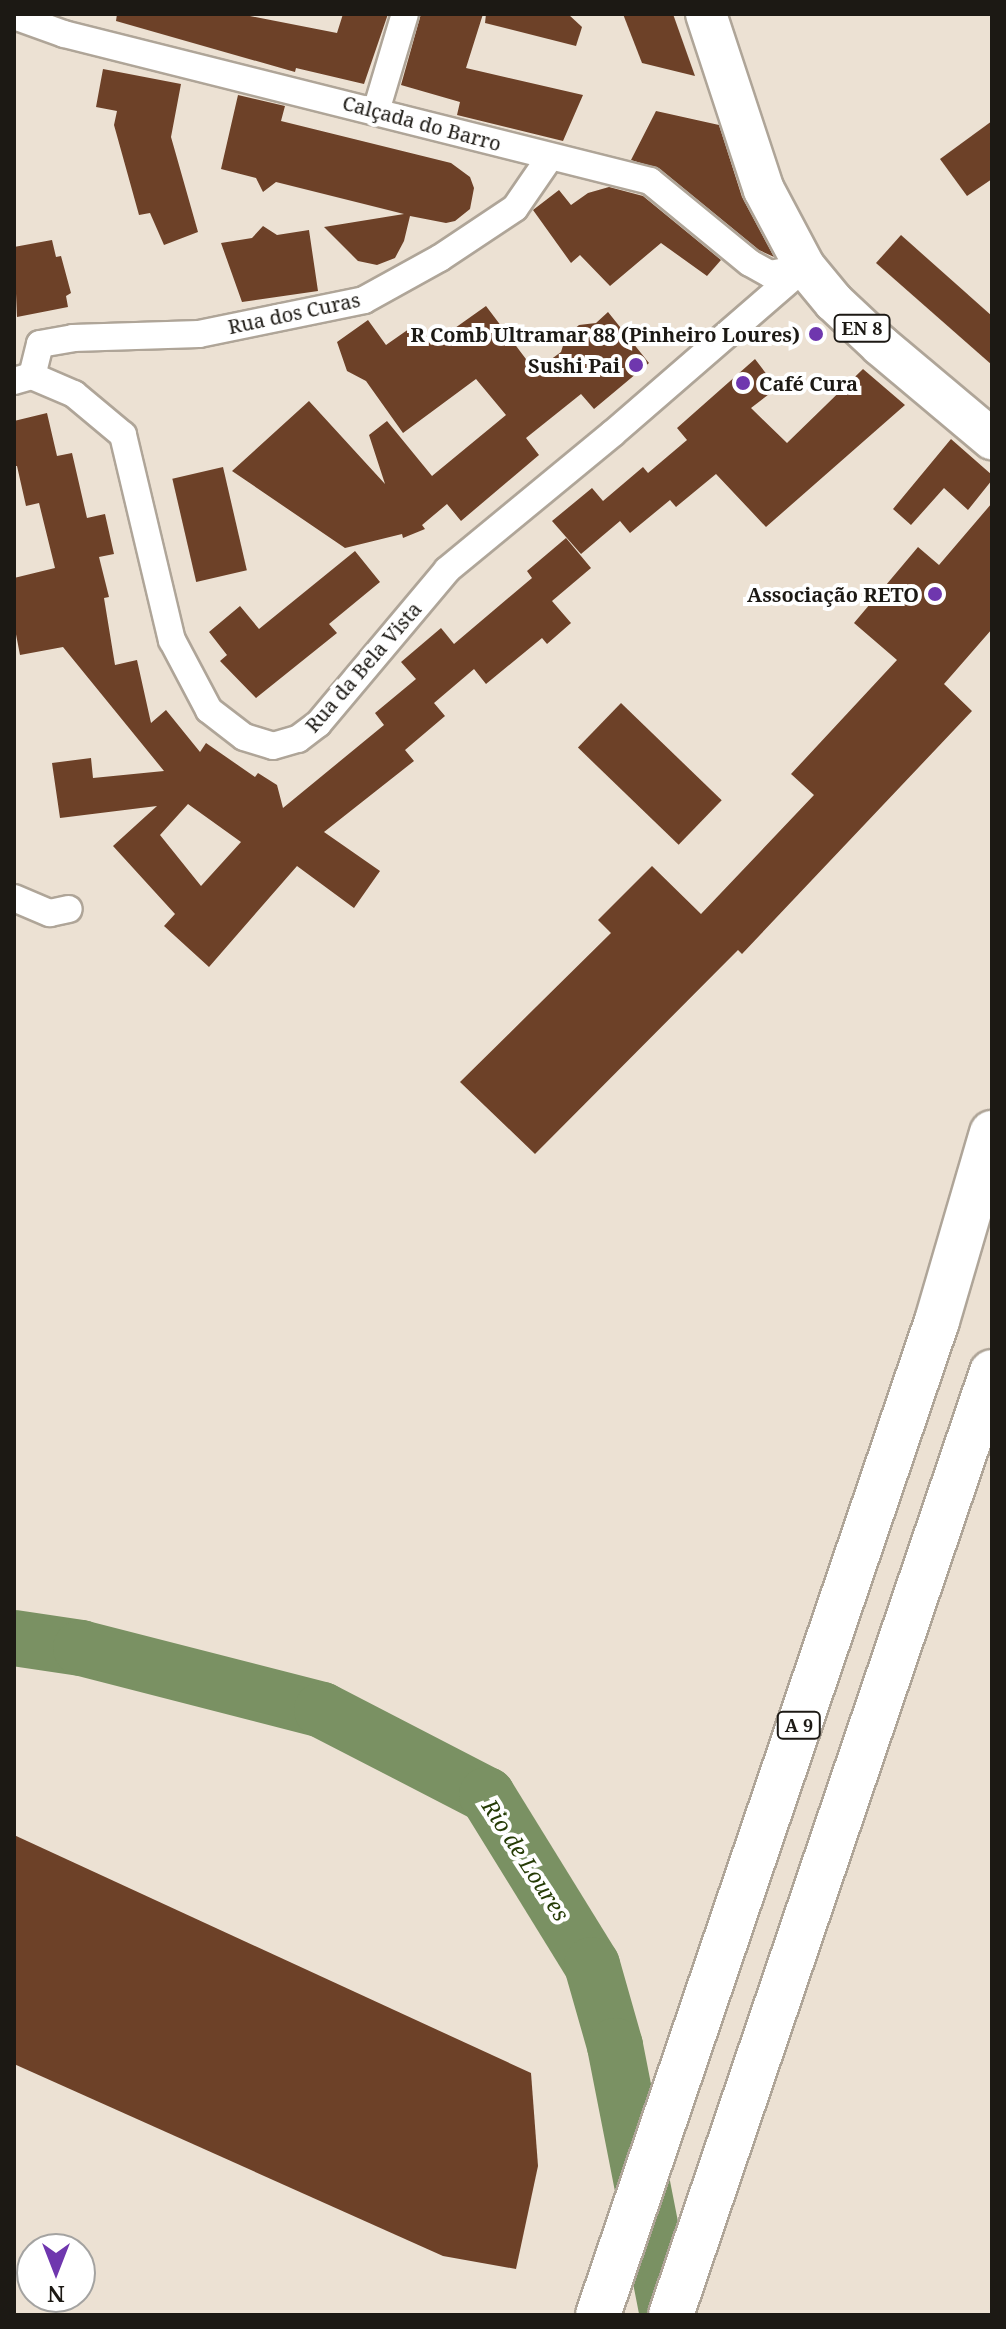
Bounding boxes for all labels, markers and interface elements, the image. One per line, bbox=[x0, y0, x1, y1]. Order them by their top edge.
street label: Calçada do Barro bbox=[340, 90, 504, 156]
street label: Rua dos Curas bbox=[226, 287, 362, 339]
road number: EN 8 bbox=[832, 314, 892, 342]
place label: R Comb Ultramar 88 (Pinheiro Loures) bbox=[411, 322, 800, 346]
marker: R Comb Ultramar 88 (Pinheiro Loures) bbox=[807, 325, 825, 343]
place label: Sushi Pai bbox=[528, 353, 620, 377]
marker: Sushi Pai bbox=[627, 356, 645, 374]
place label: Café Cura bbox=[759, 371, 858, 395]
marker: Café Cura bbox=[734, 374, 752, 392]
place label: Associação RETO bbox=[747, 582, 919, 606]
marker: Associação RETO bbox=[926, 585, 944, 603]
street label: Rua da Bela Vista bbox=[300, 597, 426, 737]
road number: A 9 bbox=[775, 1711, 823, 1739]
water label: Rio de Loures bbox=[477, 1794, 575, 1926]
north arrow bbox=[16, 2233, 96, 2313]
text: N bbox=[47, 2280, 65, 2310]

